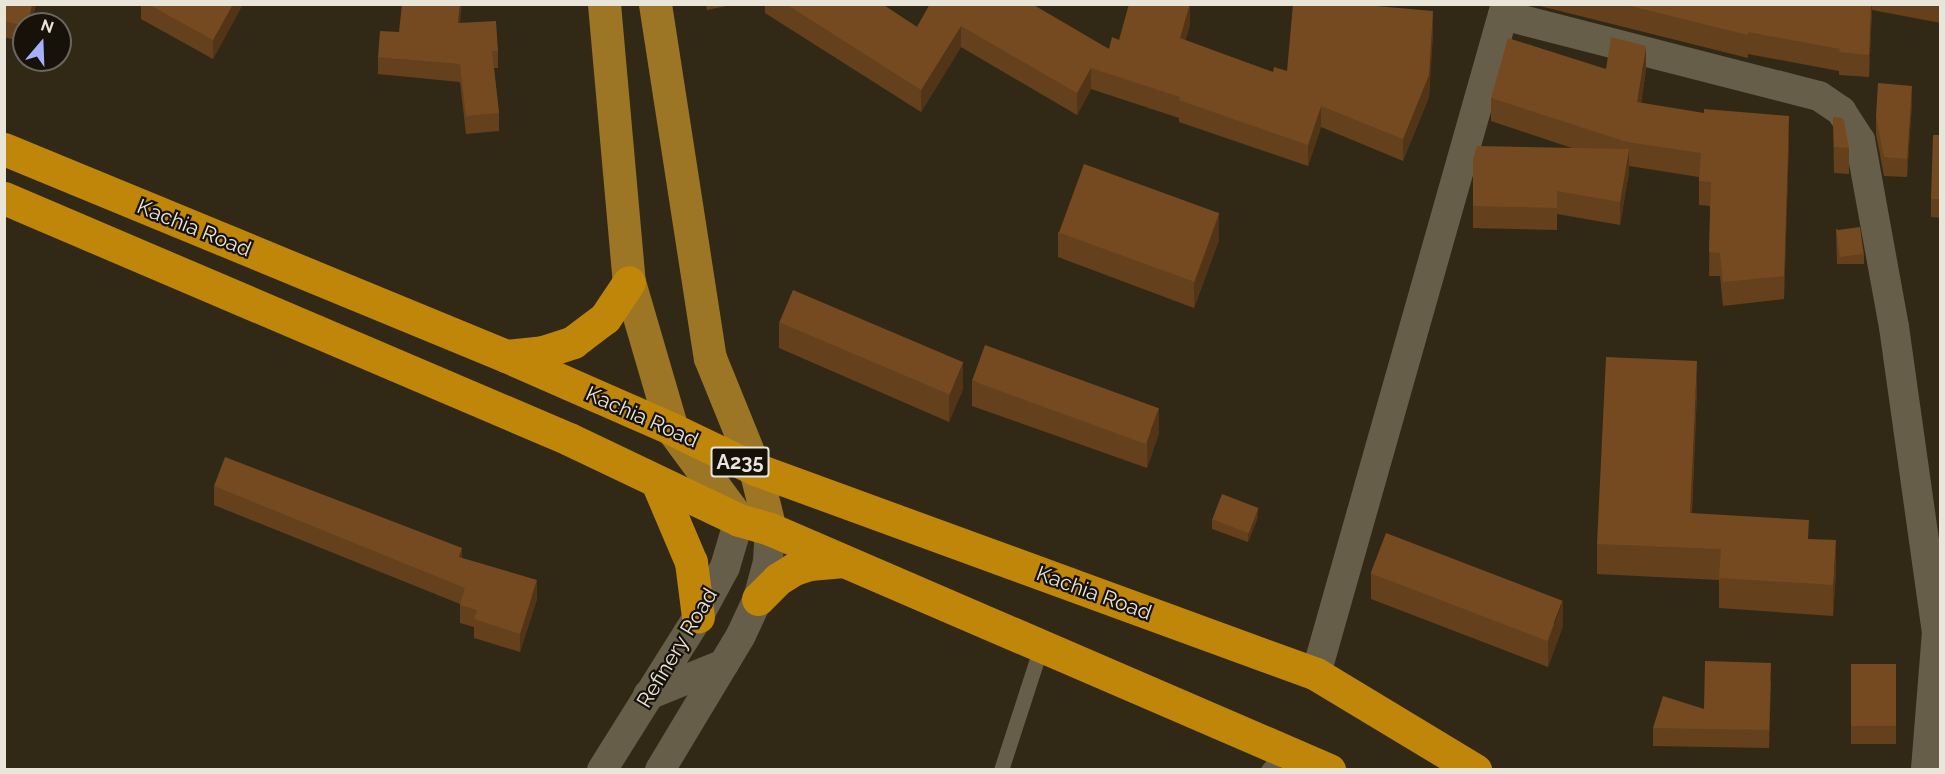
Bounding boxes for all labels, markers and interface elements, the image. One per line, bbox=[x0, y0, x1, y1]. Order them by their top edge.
north arrow bbox=[12, 12, 72, 72]
text: N bbox=[39, 15, 56, 37]
street label: Kachia Road bbox=[133, 194, 255, 262]
street label: Kachia Road bbox=[582, 381, 702, 453]
road number: A235 bbox=[710, 445, 770, 479]
street label: Kachia Road bbox=[1033, 561, 1155, 625]
street label: Refinery Road bbox=[631, 584, 723, 712]

